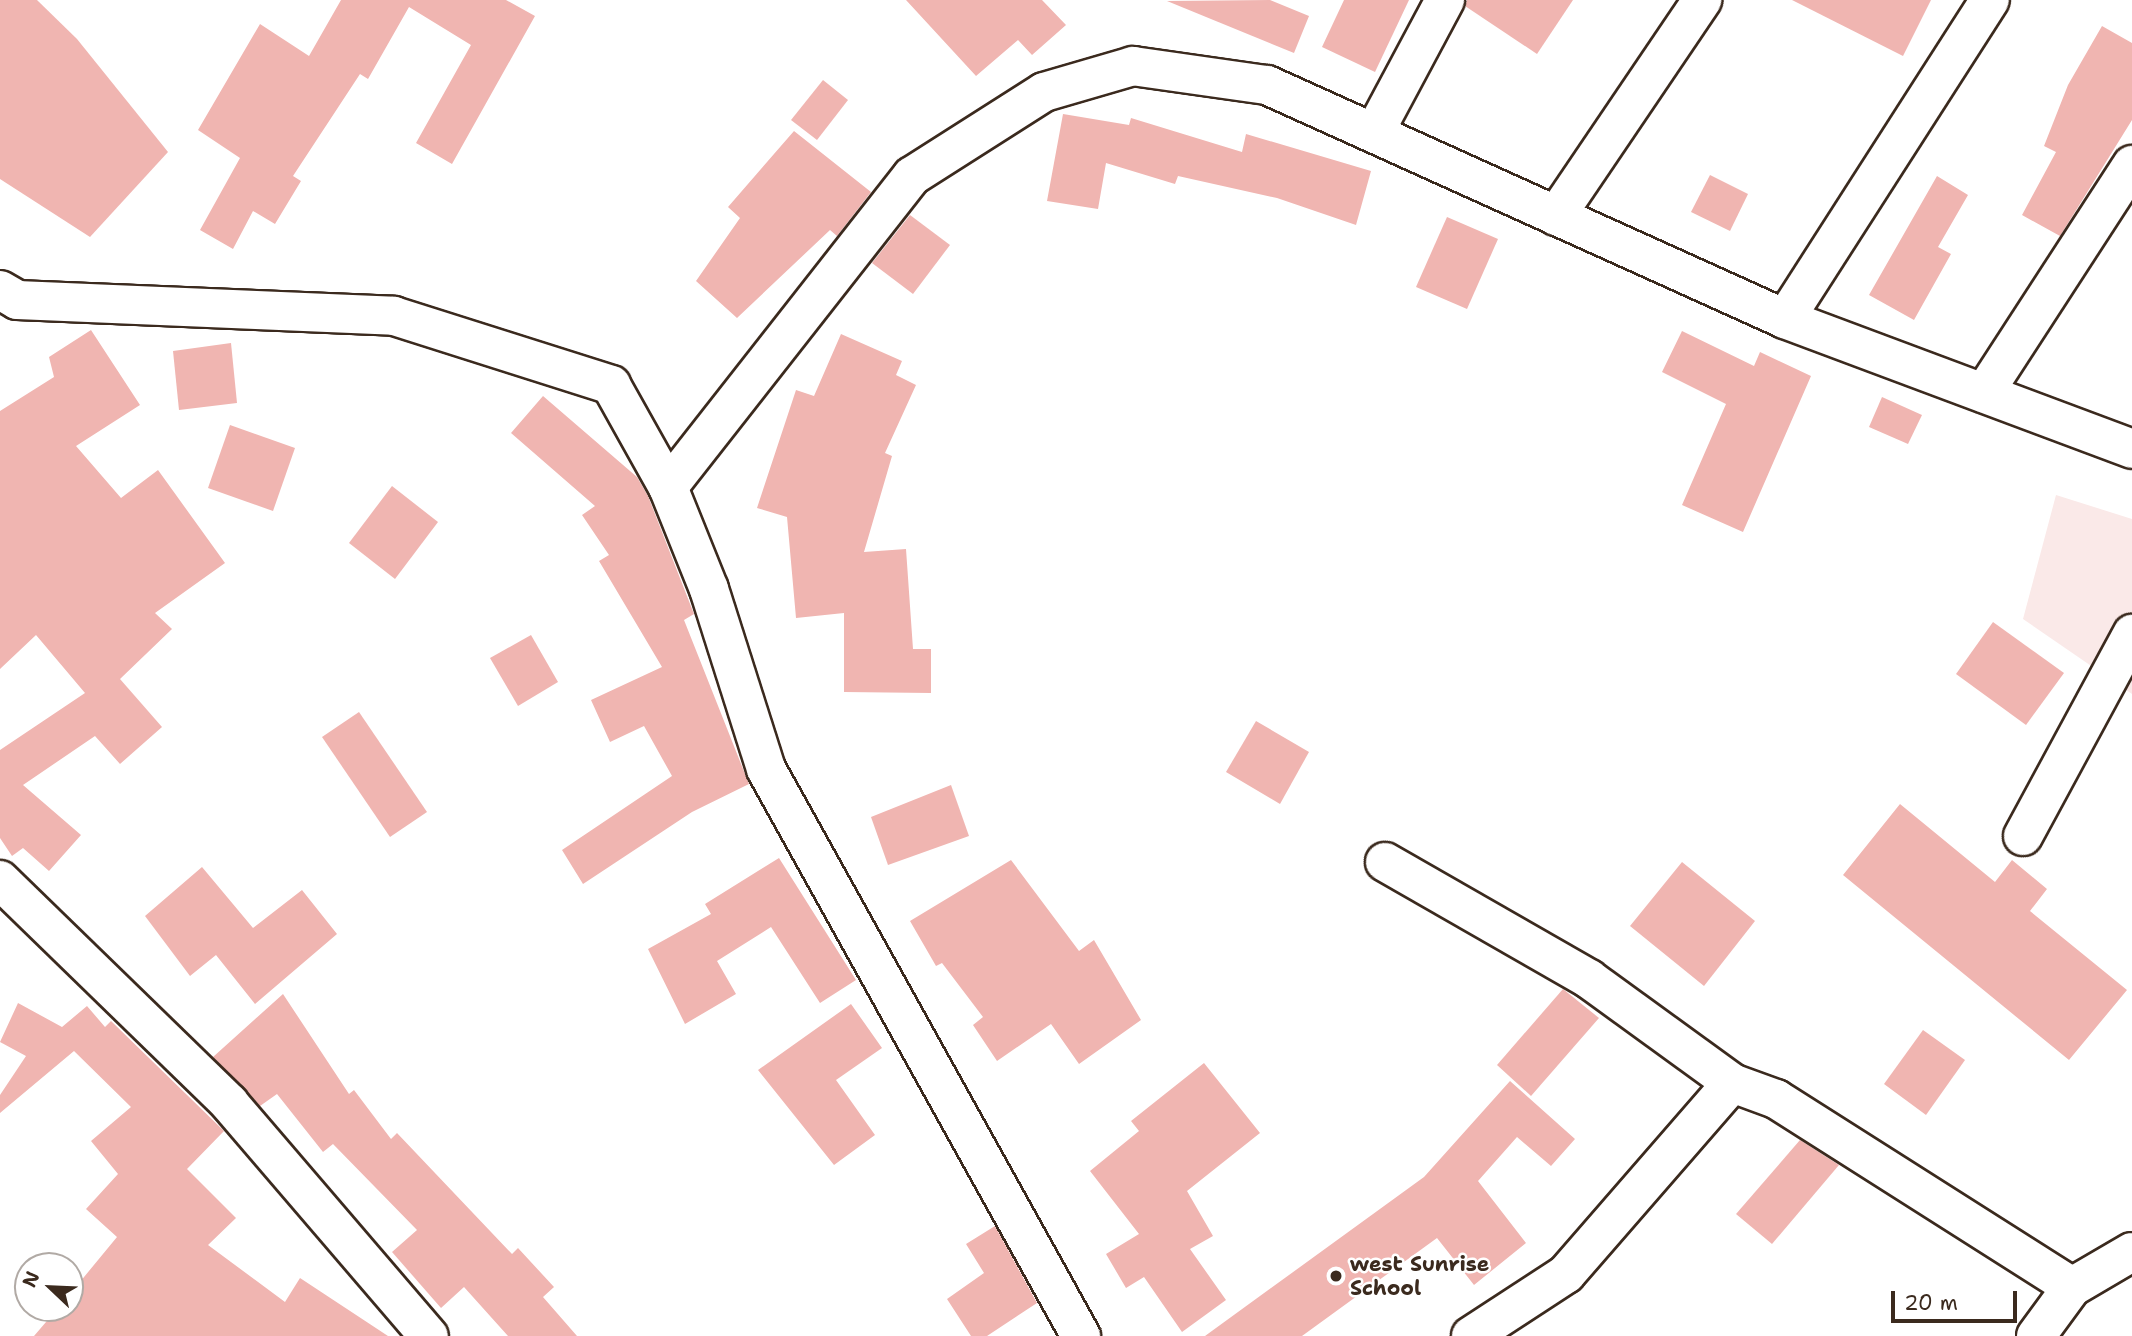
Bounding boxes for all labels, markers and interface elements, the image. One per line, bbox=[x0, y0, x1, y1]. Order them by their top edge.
place label: west Sunrise School bbox=[1350, 1251, 1489, 1301]
north arrow bbox=[14, 1252, 84, 1322]
text: N bbox=[17, 1268, 45, 1291]
marker: west Sunrise School bbox=[1328, 1268, 1344, 1284]
scale bar bbox=[1894, 1276, 2020, 1320]
text: 20 m bbox=[1904, 1289, 1958, 1317]

